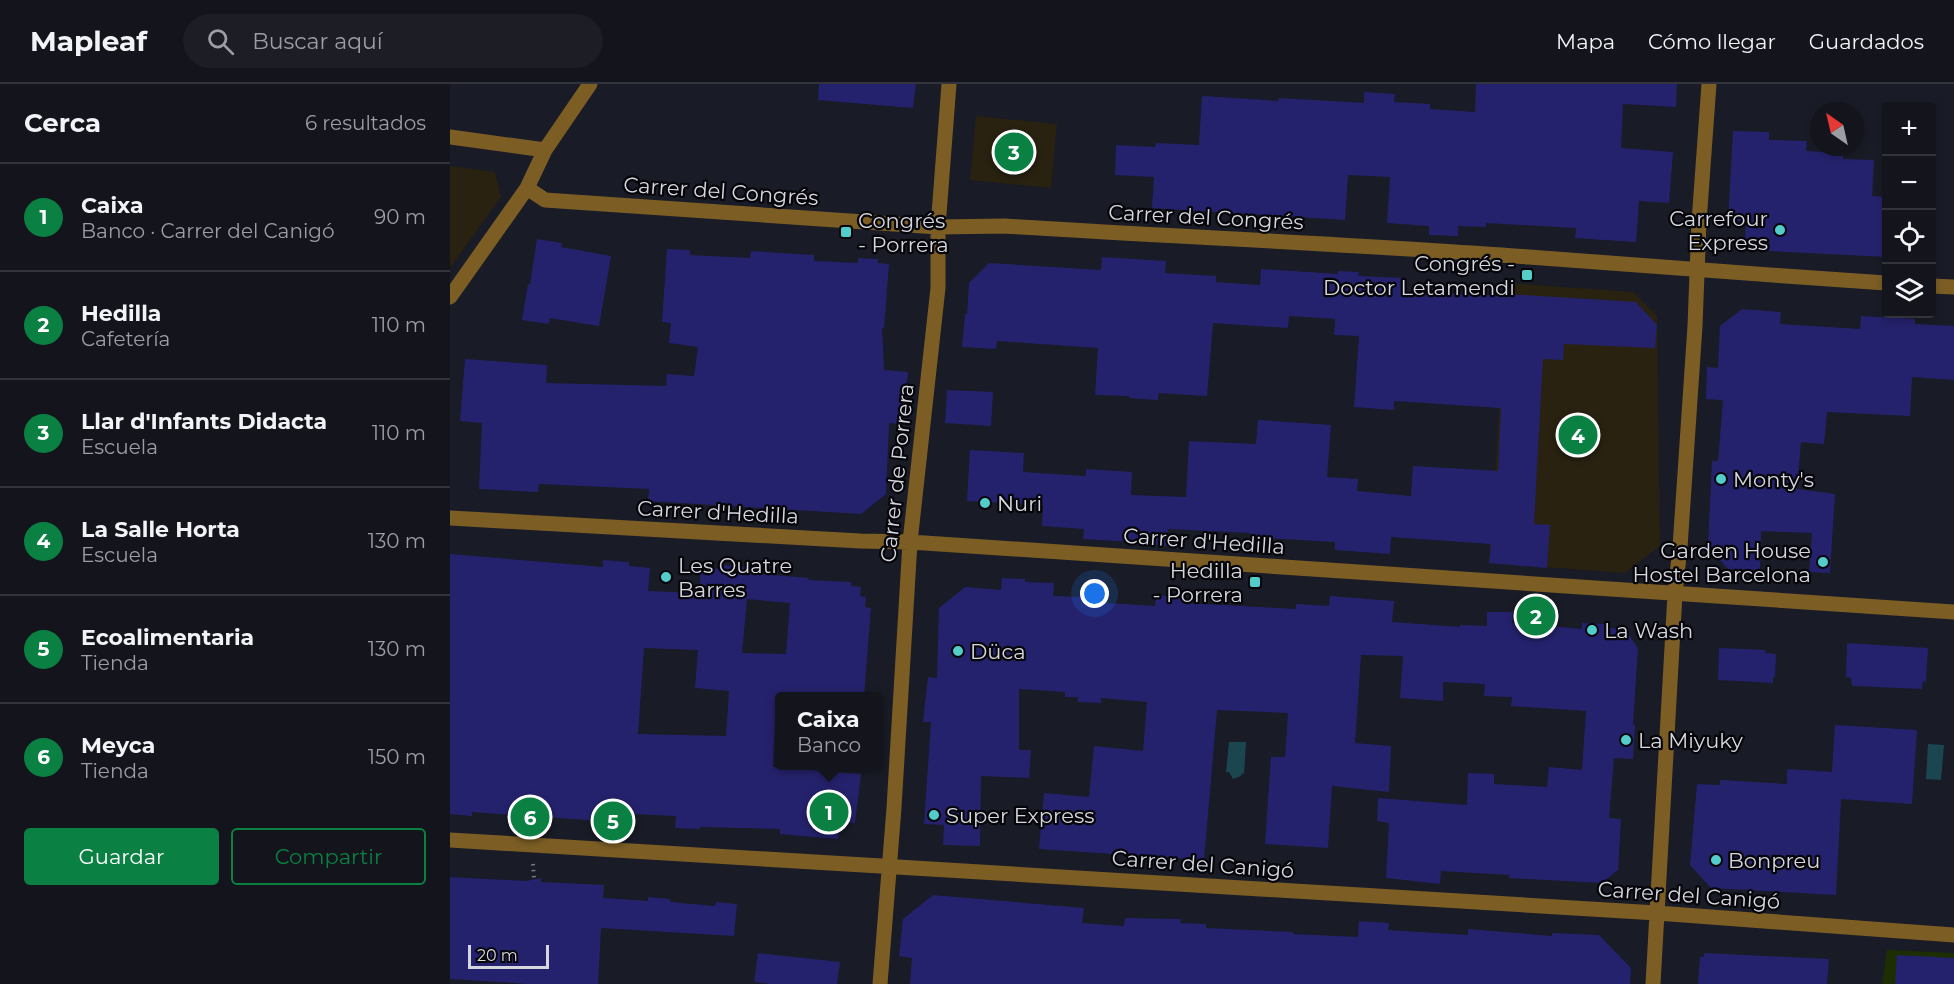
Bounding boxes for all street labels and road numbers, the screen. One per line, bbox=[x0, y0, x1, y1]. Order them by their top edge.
street label: Carrer del Congrés bbox=[623, 172, 819, 210]
street label: Carrer del Congrés bbox=[1108, 199, 1304, 235]
street label: Carrer de Porrera bbox=[875, 382, 919, 564]
street label: Carrer d'Hedilla bbox=[636, 495, 800, 529]
street label: Carrer d'Hedilla bbox=[1122, 523, 1286, 559]
street label: Carrer del Canigó bbox=[1111, 845, 1295, 883]
street label: Carrer del Canigó bbox=[1597, 876, 1781, 914]

